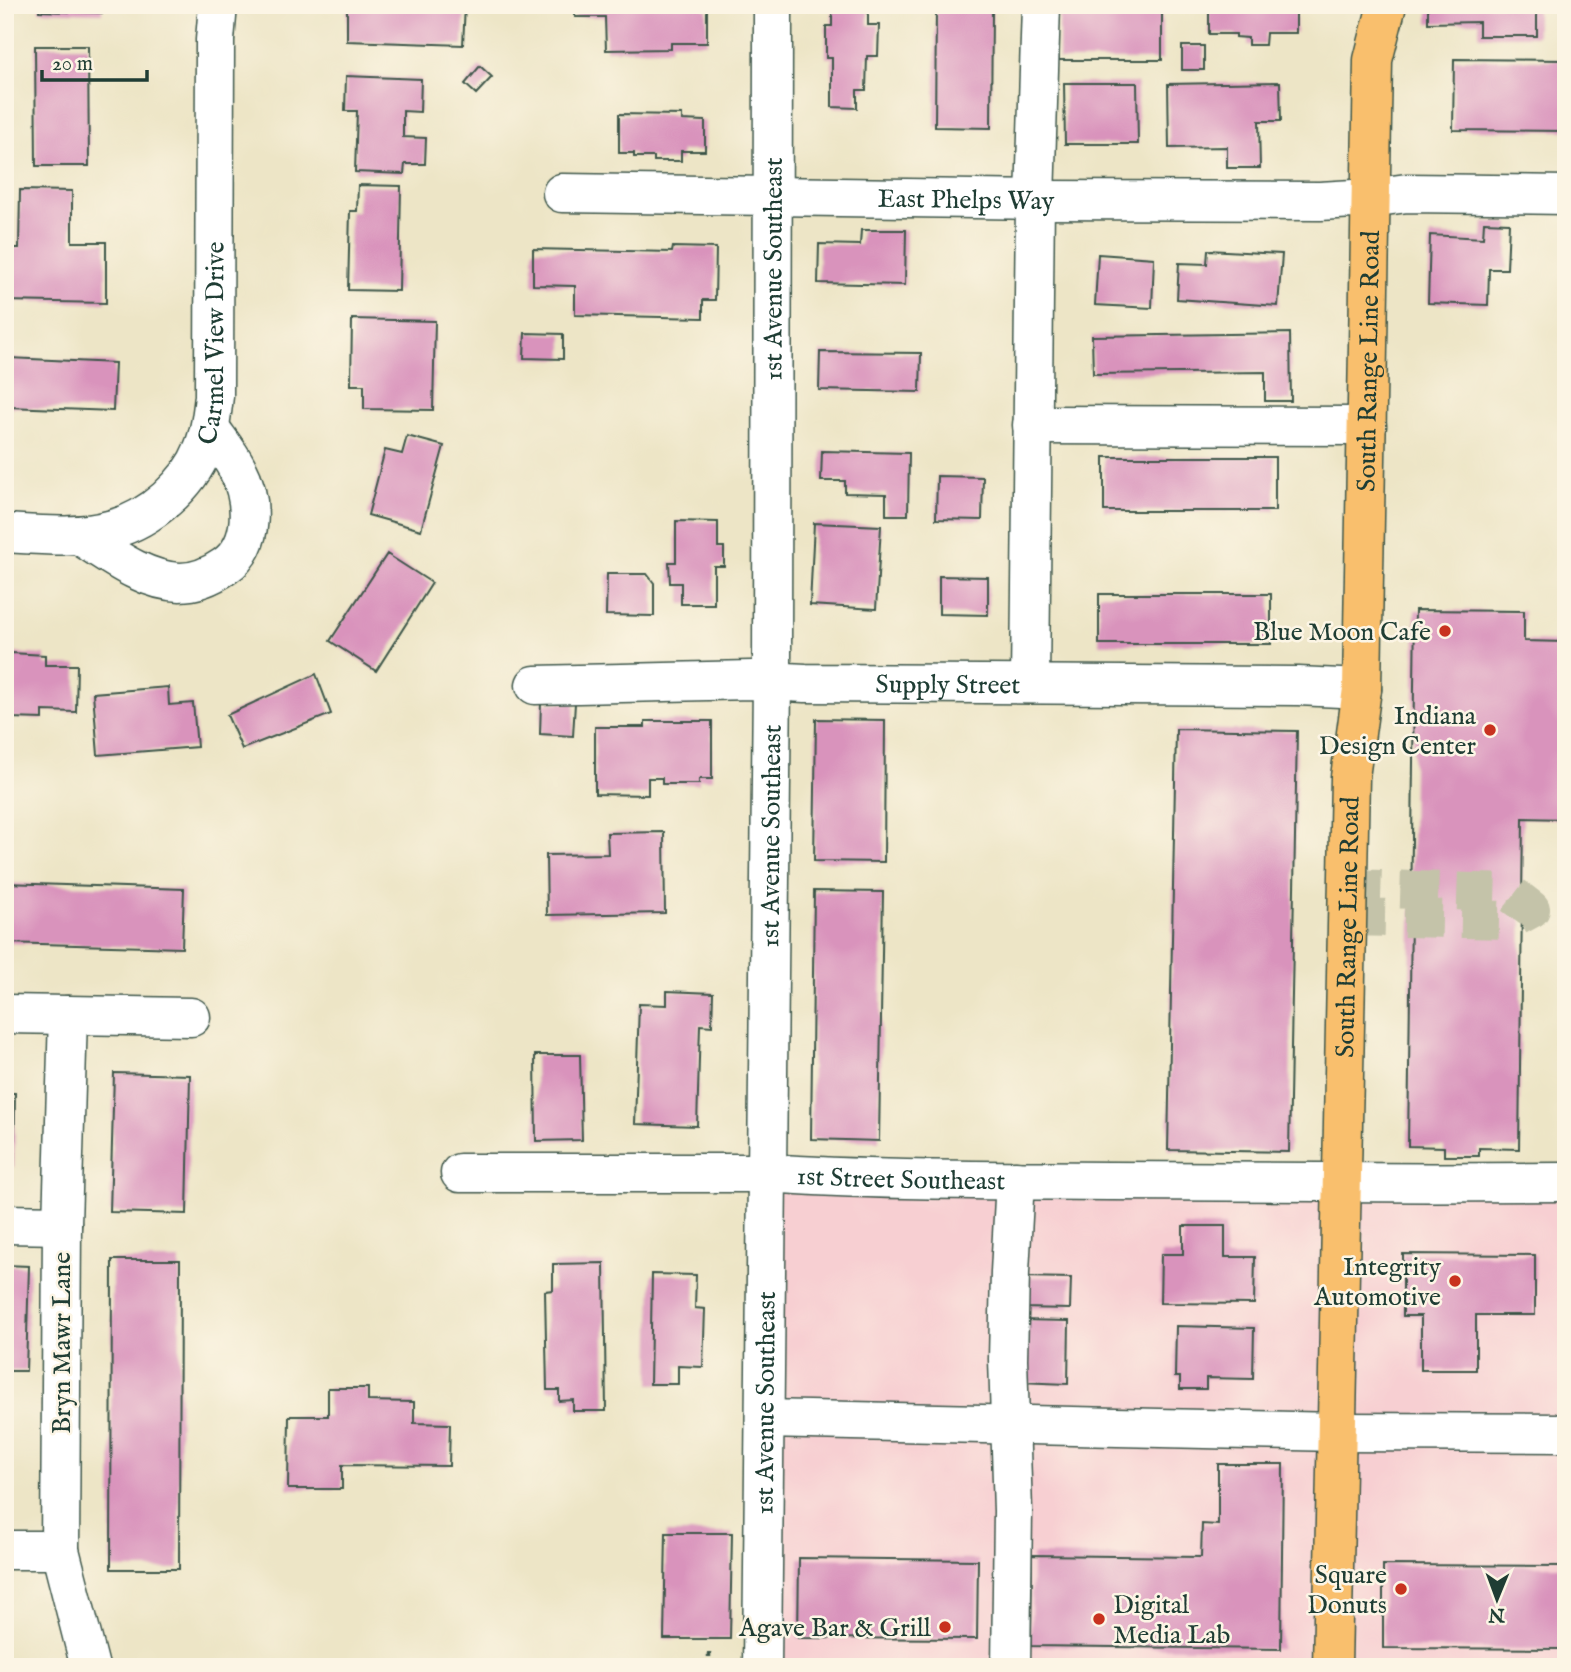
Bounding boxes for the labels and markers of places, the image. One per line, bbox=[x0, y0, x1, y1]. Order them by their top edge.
place label: Blue Moon Cafe bbox=[1253, 616, 1431, 649]
marker: Blue Moon Cafe bbox=[1437, 623, 1453, 639]
place label: Indiana Design Center bbox=[1319, 700, 1477, 763]
marker: Indiana Design Center bbox=[1482, 722, 1498, 738]
place label: Integrity Automotive bbox=[1313, 1251, 1441, 1314]
marker: Integrity Automotive bbox=[1447, 1273, 1463, 1289]
place label: Square Donuts bbox=[1307, 1559, 1387, 1622]
marker: Square Donuts bbox=[1393, 1581, 1409, 1597]
place label: Digital Media Lab bbox=[1113, 1589, 1231, 1652]
marker: Digital Media Lab bbox=[1091, 1611, 1107, 1627]
place label: Agave Bar & Grill bbox=[738, 1612, 932, 1645]
marker: Agave Bar & Grill bbox=[937, 1619, 953, 1635]

